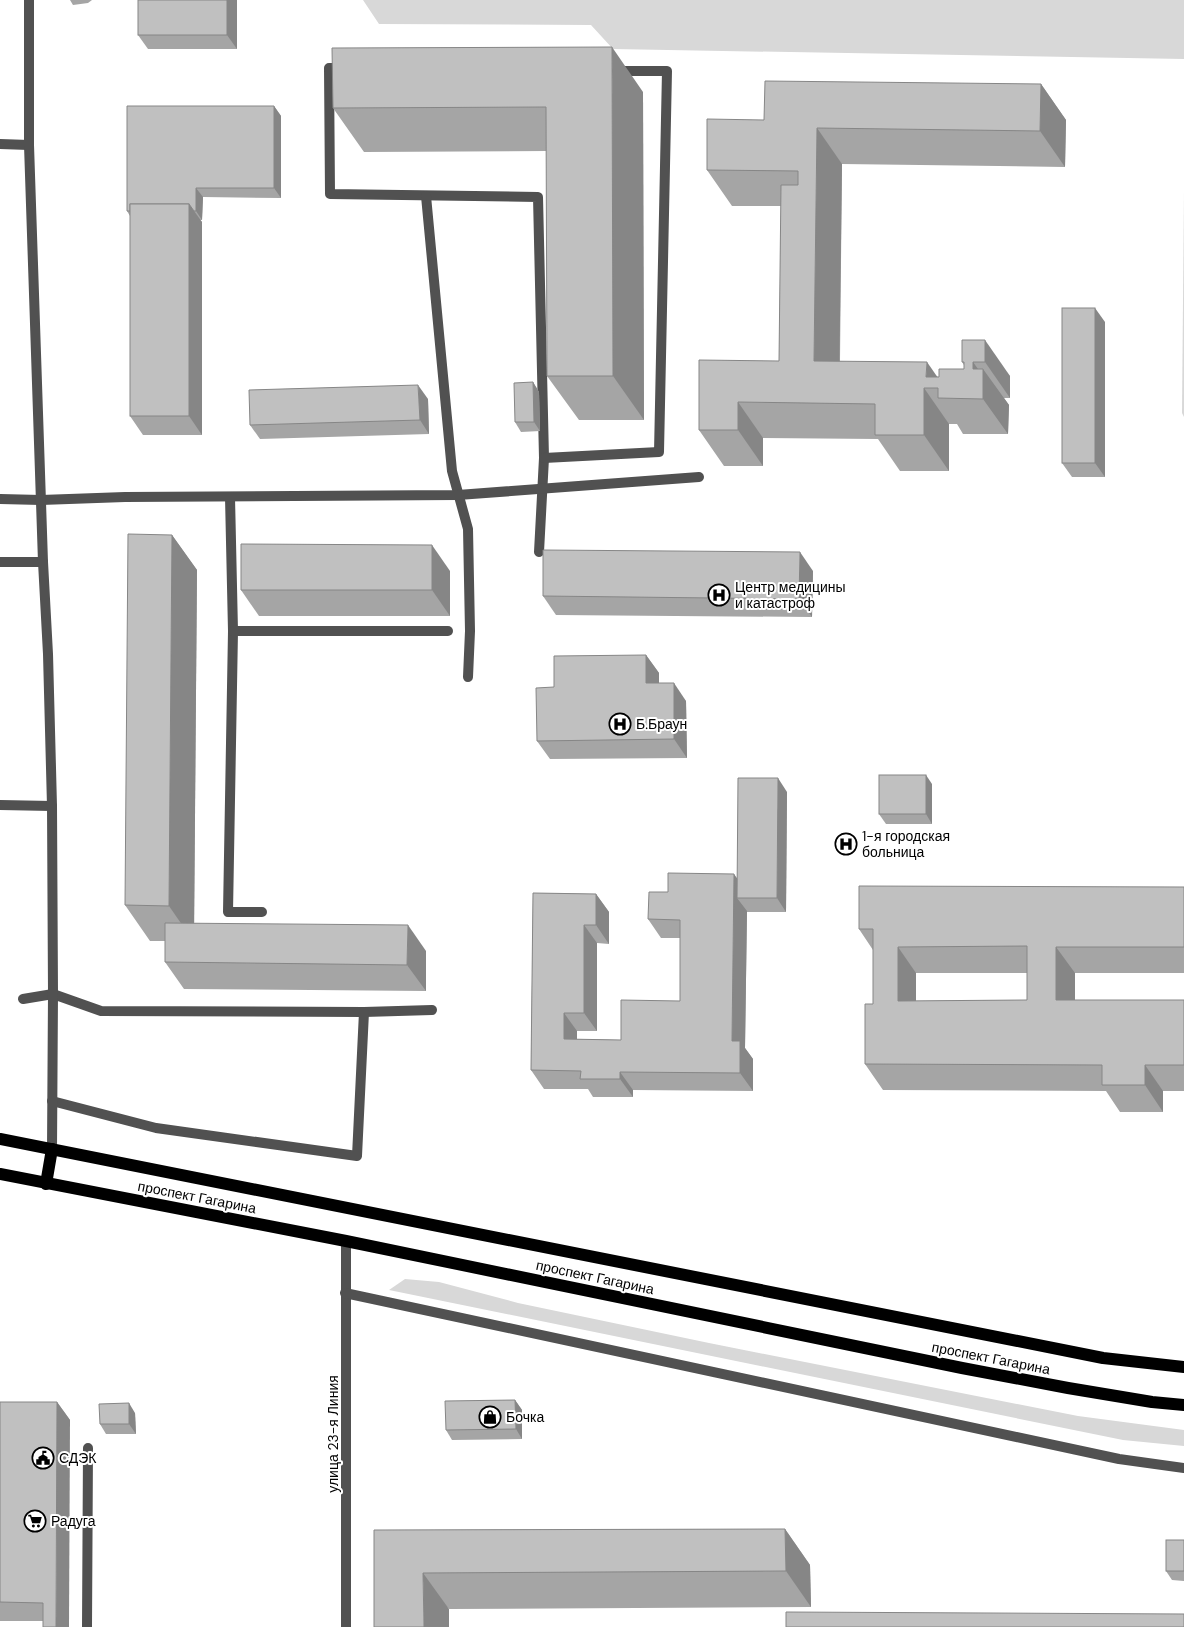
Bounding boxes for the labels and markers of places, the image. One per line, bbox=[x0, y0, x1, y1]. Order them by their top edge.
place label: Центр медицины и катастроф bbox=[735, 578, 846, 612]
hospital icon: Центр медицины и катастроф bbox=[707, 583, 731, 607]
hospital icon: Б.Браун bbox=[608, 712, 632, 736]
place label: Б.Браун bbox=[636, 715, 687, 733]
place label: 1-я городская больница bbox=[862, 827, 950, 861]
hospital icon: 1-я городская больница bbox=[834, 832, 858, 856]
shop icon: Бочка bbox=[478, 1405, 502, 1429]
place label: Бочка bbox=[506, 1408, 544, 1426]
public building icon: СДЭК bbox=[31, 1446, 55, 1470]
place label: СДЭК bbox=[59, 1449, 97, 1467]
supermarket icon: Радуга bbox=[23, 1509, 47, 1533]
place label: Радуга bbox=[51, 1512, 96, 1530]

